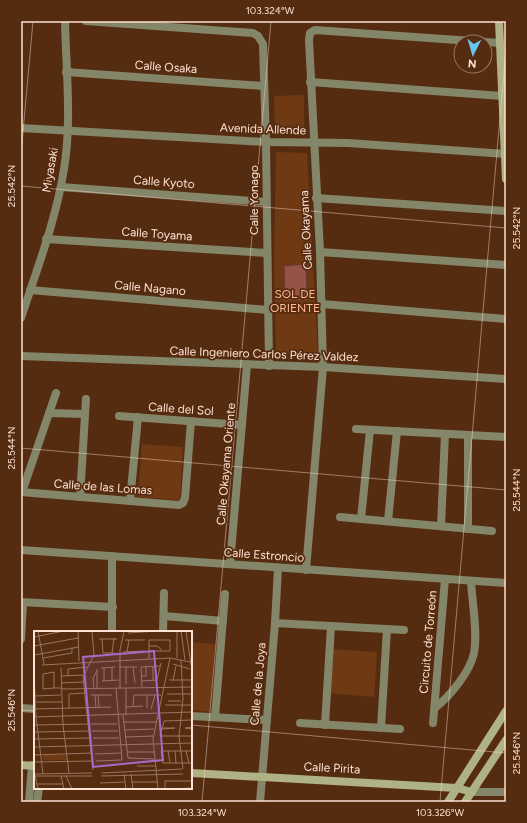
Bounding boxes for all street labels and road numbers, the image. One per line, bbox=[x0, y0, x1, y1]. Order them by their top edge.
street label: Calle Osaka bbox=[134, 58, 198, 76]
street label: Avenida Allende bbox=[220, 120, 307, 138]
street label: Miyasaki bbox=[39, 146, 61, 194]
street label: Calle Yonago bbox=[247, 165, 261, 235]
street label: Calle Kyoto bbox=[133, 173, 195, 191]
street label: Calle Okayama bbox=[297, 190, 315, 270]
street label: Calle Toyama bbox=[121, 225, 193, 243]
street label: Calle Nagano bbox=[114, 278, 186, 298]
street label: Calle Ingeniero Carlos Pérez Valdez bbox=[169, 344, 359, 364]
street label: Calle del Sol bbox=[148, 400, 214, 418]
street label: Calle Okayama Oriente bbox=[214, 402, 238, 526]
street label: Calle de las Lomas bbox=[53, 477, 153, 497]
street label: Calle Estroncio bbox=[223, 545, 305, 565]
street label: Circuito de Torreón bbox=[417, 589, 440, 694]
street label: Calle de la Joya bbox=[247, 642, 269, 726]
street label: Calle Pirita bbox=[303, 760, 361, 776]

